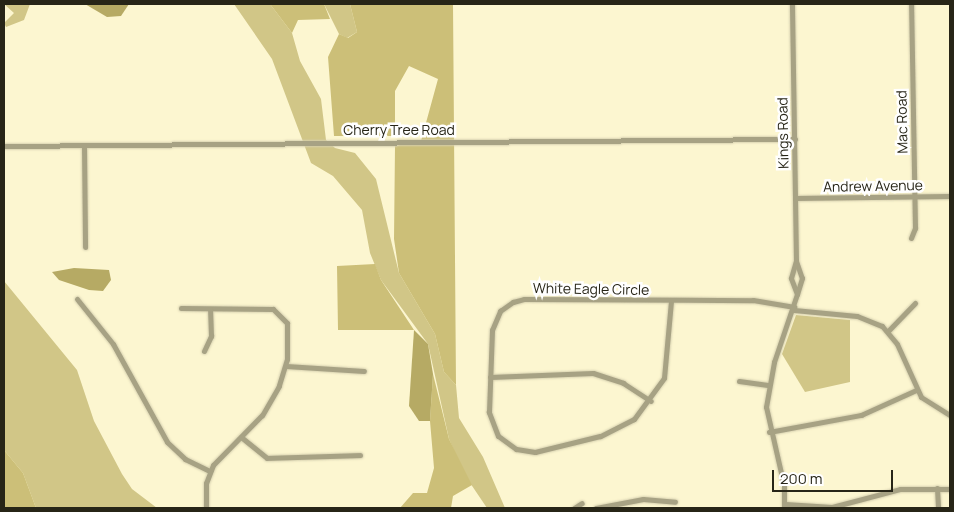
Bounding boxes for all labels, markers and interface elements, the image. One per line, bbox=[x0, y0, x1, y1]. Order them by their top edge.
street label: Mac Road bbox=[893, 90, 911, 154]
street label: Kings Road bbox=[774, 97, 792, 169]
street label: Cherry Tree Road bbox=[343, 122, 455, 138]
street label: Andrew Avenue bbox=[823, 177, 923, 195]
street label: White Eagle Circle bbox=[533, 280, 649, 298]
scale bar bbox=[774, 460, 895, 492]
text: 200 m bbox=[780, 468, 823, 489]

